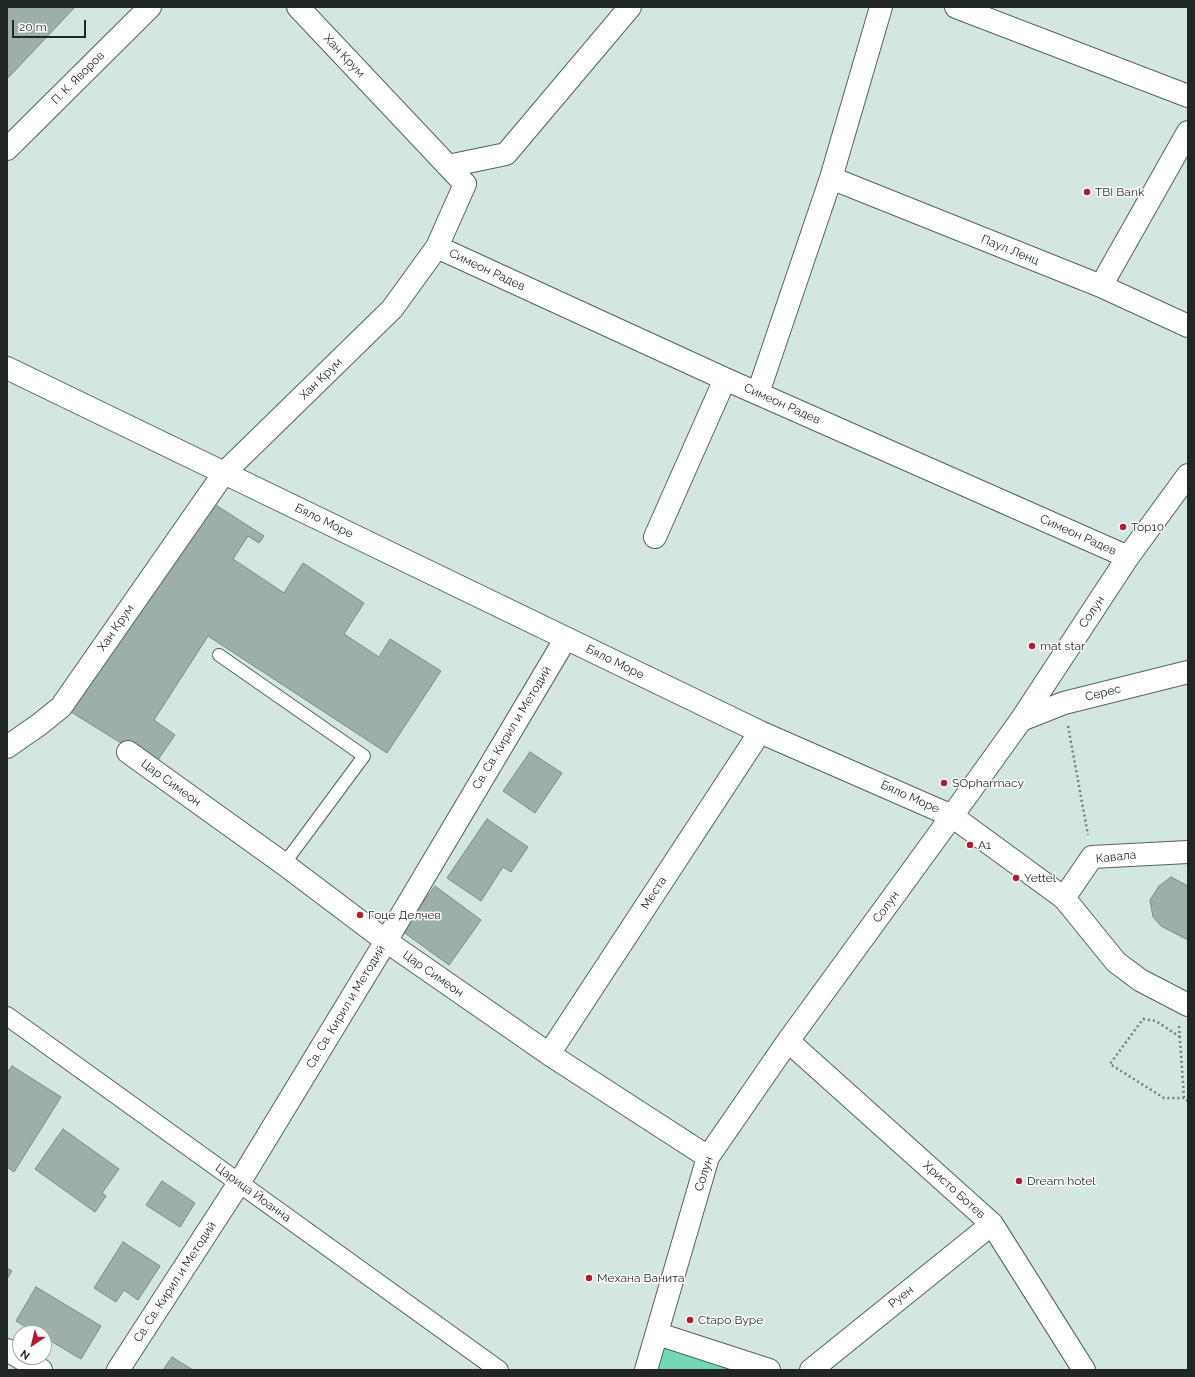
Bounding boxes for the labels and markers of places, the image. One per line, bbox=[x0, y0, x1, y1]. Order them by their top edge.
place label: TBI Bank bbox=[1095, 185, 1144, 199]
marker: TBI Bank bbox=[1082, 187, 1092, 197]
place label: Top10 bbox=[1131, 520, 1164, 534]
marker: Top10 bbox=[1118, 522, 1128, 532]
place label: mat star bbox=[1040, 639, 1085, 653]
marker: mat star bbox=[1027, 641, 1037, 651]
place label: SOpharmacy bbox=[952, 776, 1024, 790]
marker: SOpharmacy bbox=[939, 778, 949, 788]
place label: A1 bbox=[978, 838, 991, 852]
marker: A1 bbox=[965, 840, 975, 850]
place label: Yettel bbox=[1024, 871, 1056, 885]
marker: Yettel bbox=[1011, 873, 1021, 883]
place label: Гоце Делчев bbox=[368, 908, 441, 922]
marker: Гоце Делчев bbox=[355, 910, 365, 920]
place label: Dream hotel bbox=[1027, 1174, 1096, 1188]
marker: Dream hotel bbox=[1014, 1176, 1024, 1186]
place label: Механа Ванита bbox=[597, 1271, 684, 1285]
marker: Механа Ванита bbox=[584, 1273, 594, 1283]
place label: Ctapo Bype bbox=[698, 1313, 763, 1327]
marker: Ctapo Bype bbox=[685, 1315, 695, 1325]

